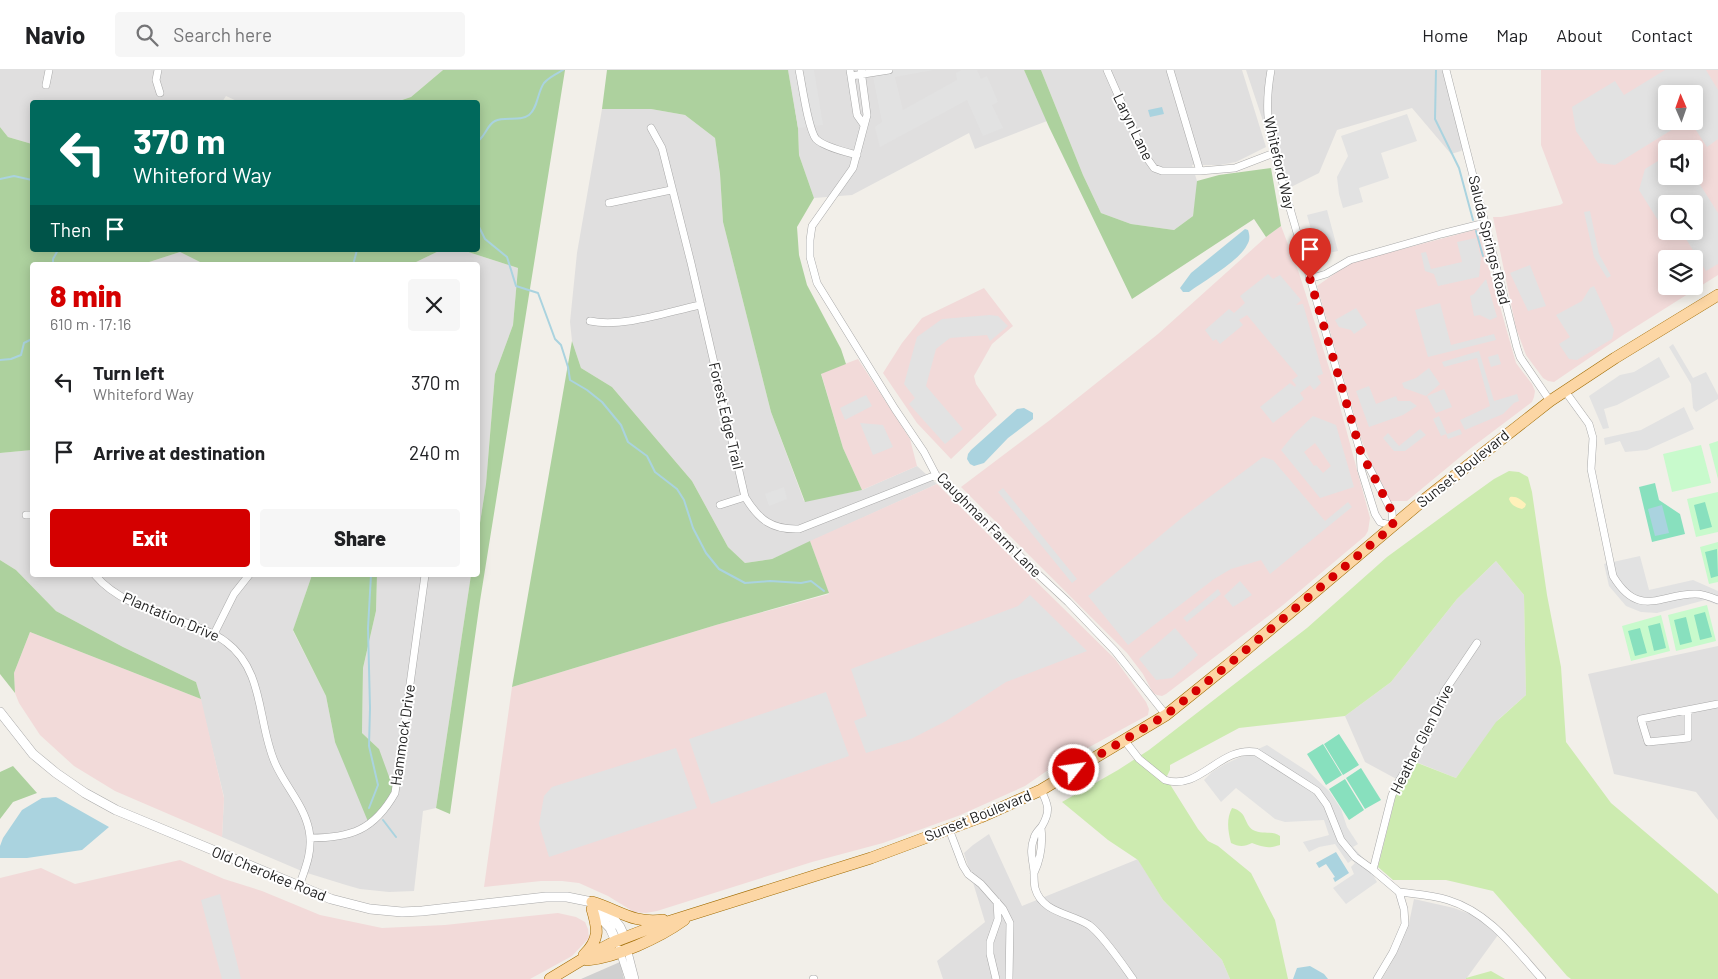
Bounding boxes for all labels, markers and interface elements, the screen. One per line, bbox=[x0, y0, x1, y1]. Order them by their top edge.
search box bbox=[115, 12, 465, 57]
text: Navio bbox=[25, 20, 85, 49]
icon: search bbox=[133, 21, 161, 49]
text: Search here bbox=[173, 23, 272, 46]
text: Home bbox=[1422, 24, 1468, 46]
text: Map bbox=[1496, 24, 1528, 46]
text: About bbox=[1556, 24, 1603, 46]
text: Contact bbox=[1631, 24, 1693, 46]
north arrow bbox=[1658, 85, 1702, 130]
map controls bbox=[1658, 85, 1703, 295]
street label: Laryn Lane bbox=[1110, 90, 1158, 163]
street label: Whiteford Way bbox=[1261, 115, 1299, 211]
text: 370 m bbox=[133, 119, 225, 161]
icon: left bbox=[50, 120, 115, 185]
button: sound bbox=[1658, 140, 1703, 185]
text: Whiteford Way bbox=[133, 161, 272, 187]
street label: Saluda Springs Road bbox=[1465, 173, 1515, 306]
button: search bbox=[1658, 195, 1703, 240]
icon: arrive bbox=[101, 215, 129, 243]
text: Then bbox=[50, 218, 91, 241]
pin bbox=[1289, 228, 1331, 279]
icon: arrive bbox=[1296, 235, 1324, 263]
button: layers bbox=[1658, 250, 1703, 295]
text: 8 min bbox=[50, 277, 122, 313]
button: close bbox=[408, 279, 460, 331]
text: 610 m · 17:16 bbox=[50, 314, 131, 333]
street label: Forest Edge Trail bbox=[706, 360, 748, 471]
text: Turn left bbox=[93, 361, 164, 384]
icon: left bbox=[50, 368, 78, 396]
text: 370 m bbox=[411, 371, 460, 394]
text: Whiteford Way bbox=[93, 384, 194, 403]
street label: Sunset Boulevard bbox=[1413, 426, 1512, 511]
icon: arrive bbox=[50, 438, 78, 466]
text: Arrive at destination bbox=[93, 441, 265, 464]
text: 240 m bbox=[409, 441, 460, 464]
street label: Caughman Farm Lane bbox=[934, 468, 1046, 580]
button: Exit bbox=[50, 509, 250, 567]
button: Share bbox=[260, 509, 460, 567]
street label: Plantation Drive bbox=[120, 588, 222, 645]
street label: Heather Glen Drive bbox=[1386, 681, 1456, 796]
street label: Hammock Drive bbox=[386, 683, 418, 787]
position arrow bbox=[1047, 743, 1099, 795]
street label: Sunset Boulevard bbox=[922, 785, 1034, 845]
street label: Old Cherokee Road bbox=[209, 842, 329, 904]

